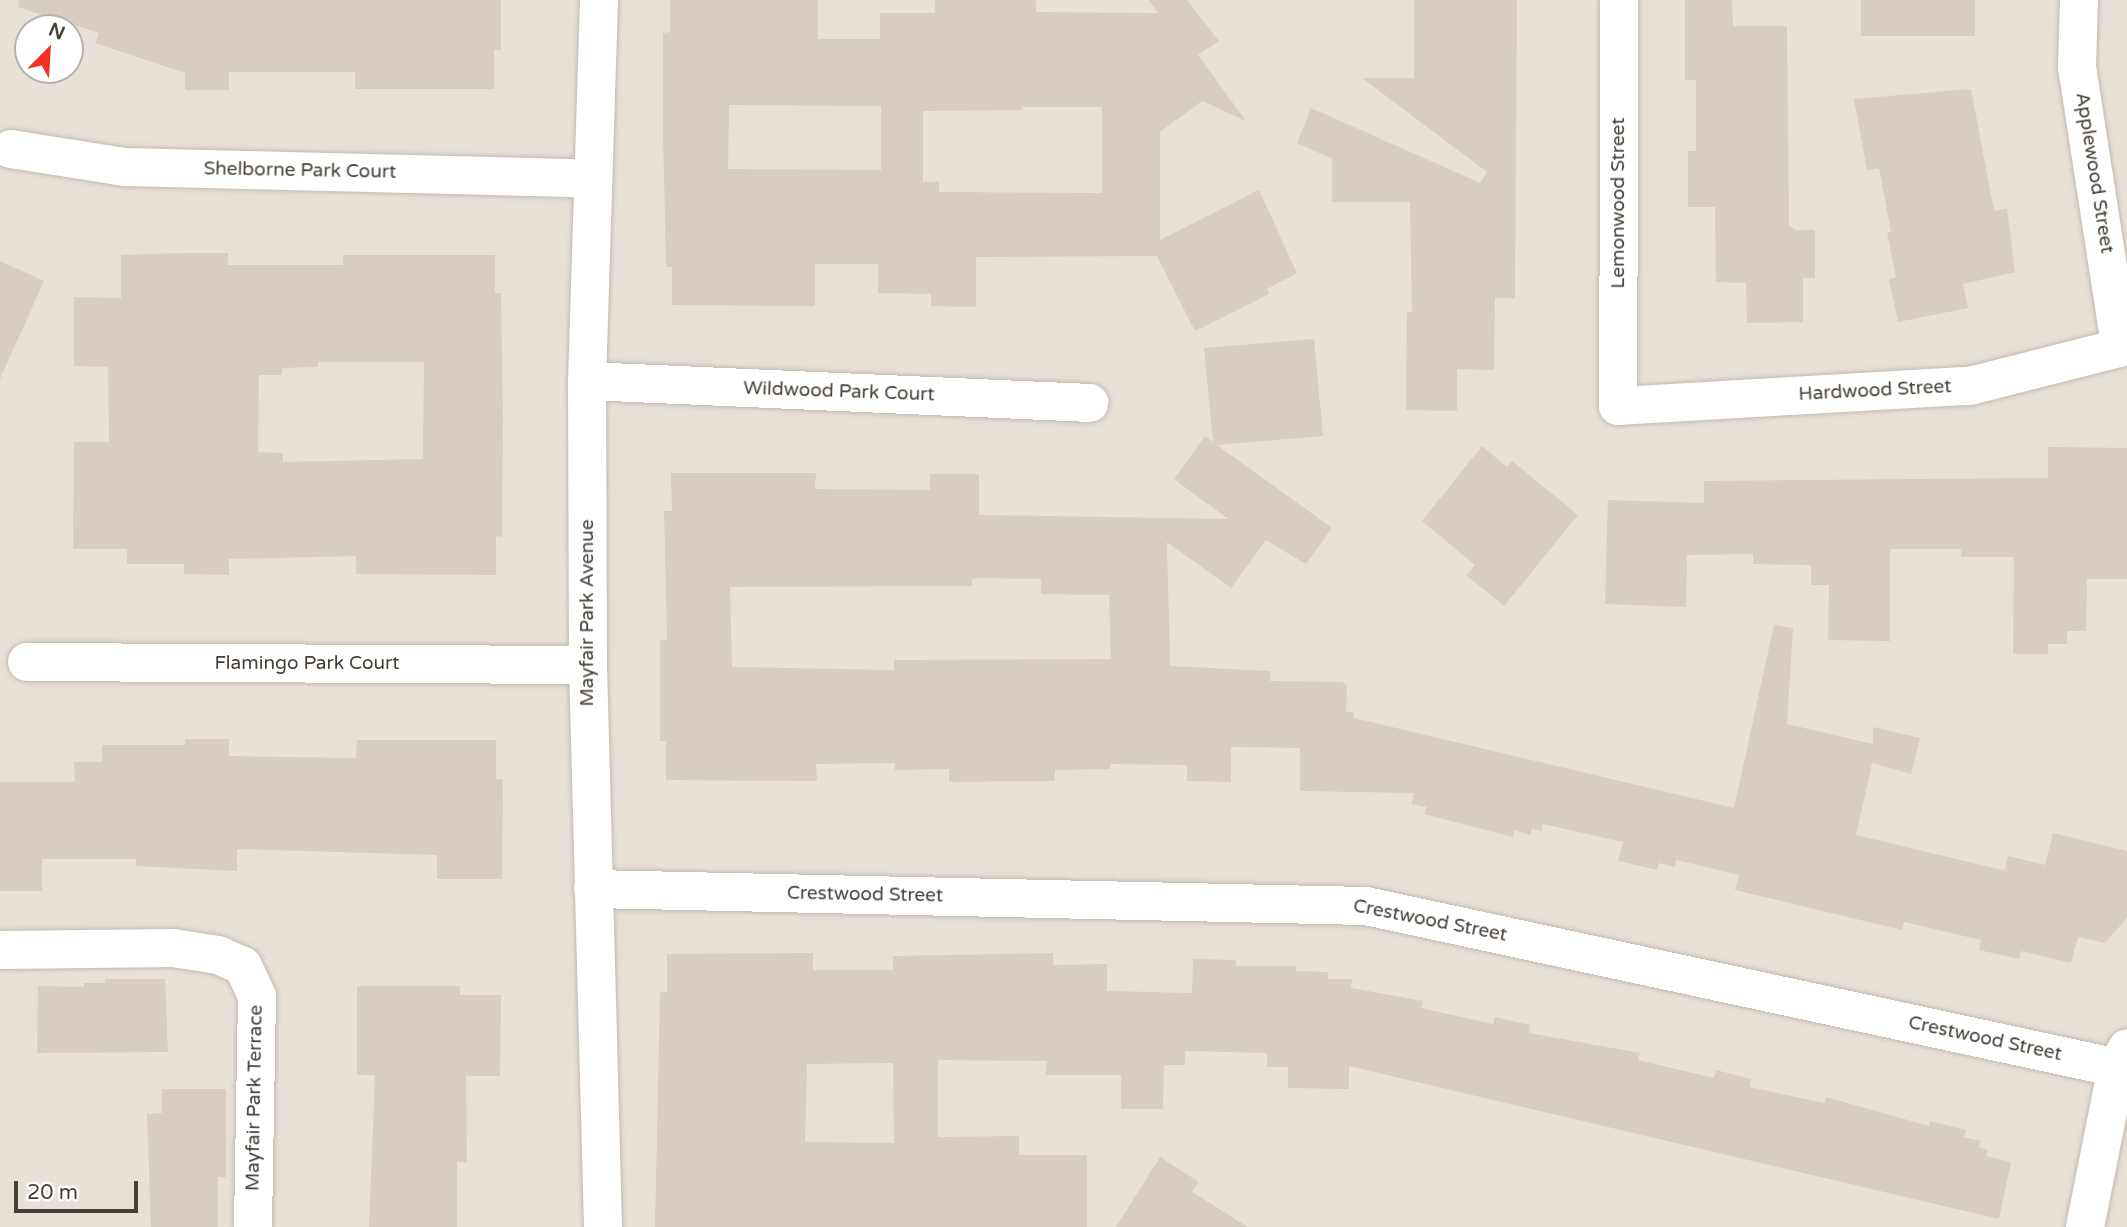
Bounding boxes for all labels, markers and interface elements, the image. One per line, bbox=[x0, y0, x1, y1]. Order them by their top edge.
north arrow bbox=[14, 14, 84, 84]
text: N bbox=[45, 18, 68, 45]
street label: Applewood Street bbox=[2070, 91, 2118, 255]
street label: Lemonwood Street bbox=[1608, 117, 1630, 289]
street label: Shelborne Park Court bbox=[203, 158, 397, 184]
street label: Hardwood Street bbox=[1798, 376, 1952, 406]
street label: Wildwood Park Court bbox=[743, 377, 935, 407]
street label: Mayfair Park Avenue bbox=[577, 519, 599, 707]
street label: Flamingo Park Court bbox=[214, 653, 400, 675]
street label: Crestwood Street bbox=[787, 882, 943, 908]
street label: Crestwood Street bbox=[1351, 895, 1509, 947]
street label: Mayfair Park Terrace bbox=[242, 1005, 268, 1191]
street label: Crestwood Street bbox=[1906, 1012, 2064, 1066]
scale bar bbox=[18, 1168, 142, 1212]
text: 20 m bbox=[27, 1180, 78, 1205]

